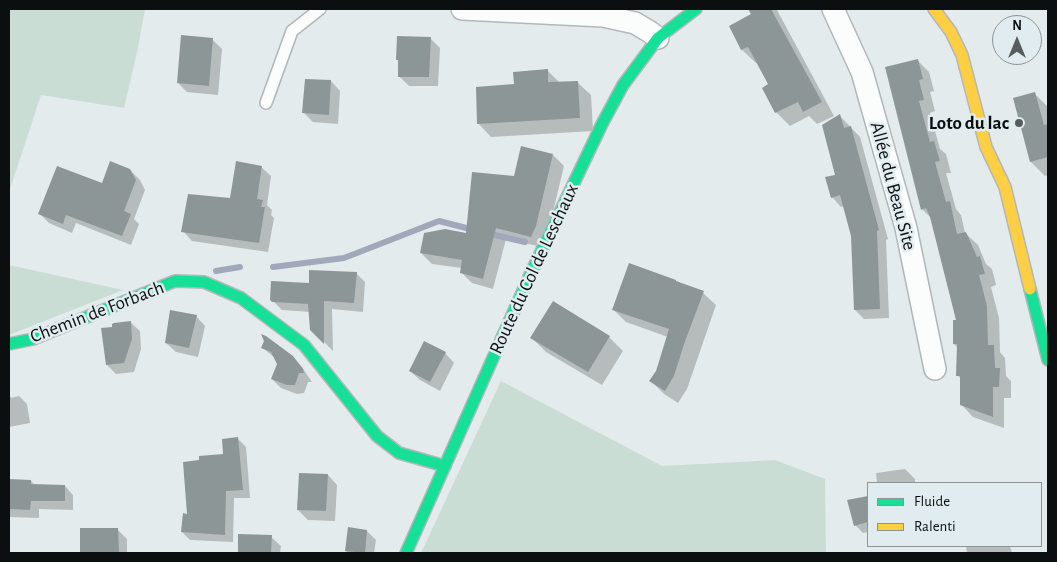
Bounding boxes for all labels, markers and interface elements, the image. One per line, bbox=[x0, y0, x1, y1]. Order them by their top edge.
north arrow bbox=[992, 15, 1042, 65]
text: N bbox=[1012, 19, 1022, 33]
place label: Loto du lac bbox=[929, 112, 1009, 134]
marker: Loto du lac bbox=[1013, 117, 1025, 129]
street label: Allée du Beau Site bbox=[865, 119, 921, 253]
street label: Route du Col de Leschaux bbox=[485, 180, 583, 358]
street label: Chemin de Forbach bbox=[27, 276, 167, 348]
legend bbox=[867, 482, 1042, 547]
text: Fluide bbox=[914, 494, 950, 509]
text: Ralenti bbox=[914, 519, 956, 534]

